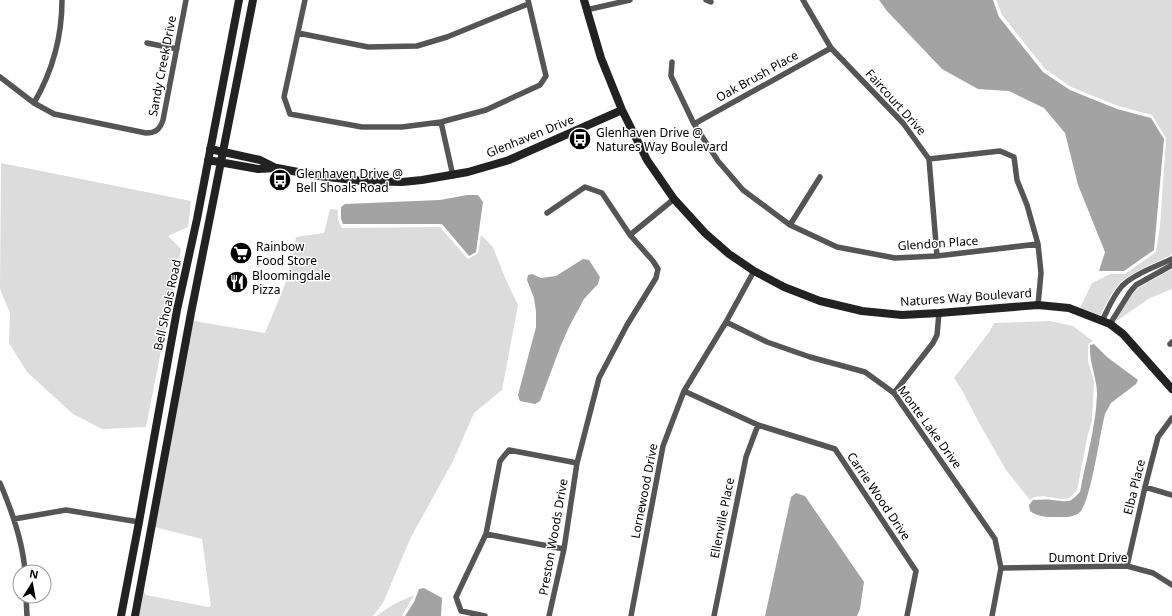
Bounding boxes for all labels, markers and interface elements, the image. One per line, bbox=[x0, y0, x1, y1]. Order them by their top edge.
street label: Sandy Creek Drive bbox=[144, 14, 180, 118]
street label: Oak Brush Place bbox=[713, 46, 801, 106]
street label: Faircourt Drive bbox=[862, 65, 930, 139]
street label: Glenhaven Drive bbox=[484, 111, 577, 161]
place label: Glenhaven Drive @ Natures Way Boulevard bbox=[596, 124, 728, 155]
bus stop icon: Glenhaven Drive @ Natures Way Boulevard bbox=[567, 126, 593, 152]
place label: Glenhaven Drive @ Bell Shoals Road bbox=[296, 165, 403, 196]
bus stop icon: Glenhaven Drive @ Bell Shoals Road bbox=[267, 167, 293, 193]
street label: Glendon Place bbox=[897, 232, 979, 254]
place label: Rainbow Food Store bbox=[256, 238, 317, 269]
supermarket icon: Rainbow Food Store bbox=[228, 240, 254, 266]
street label: Bell Shoals Road bbox=[149, 258, 185, 352]
place label: Bloomingdale Pizza bbox=[252, 267, 331, 298]
restaurant icon: Bloomingdale Pizza bbox=[224, 269, 250, 295]
street label: Natures Way Boulevard bbox=[900, 284, 1032, 310]
street label: Monte Lake Drive bbox=[894, 382, 966, 472]
street label: Lornewood Drive bbox=[626, 442, 662, 540]
street label: Carrie Wood Drive bbox=[843, 449, 915, 544]
street label: Elba Place bbox=[1119, 457, 1149, 517]
street label: Ellenville Place bbox=[706, 476, 738, 560]
street label: Preston Woods Drive bbox=[534, 477, 572, 597]
street label: Dumont Drive bbox=[1048, 549, 1128, 566]
north arrow bbox=[12, 564, 52, 604]
text: N bbox=[28, 565, 40, 582]

